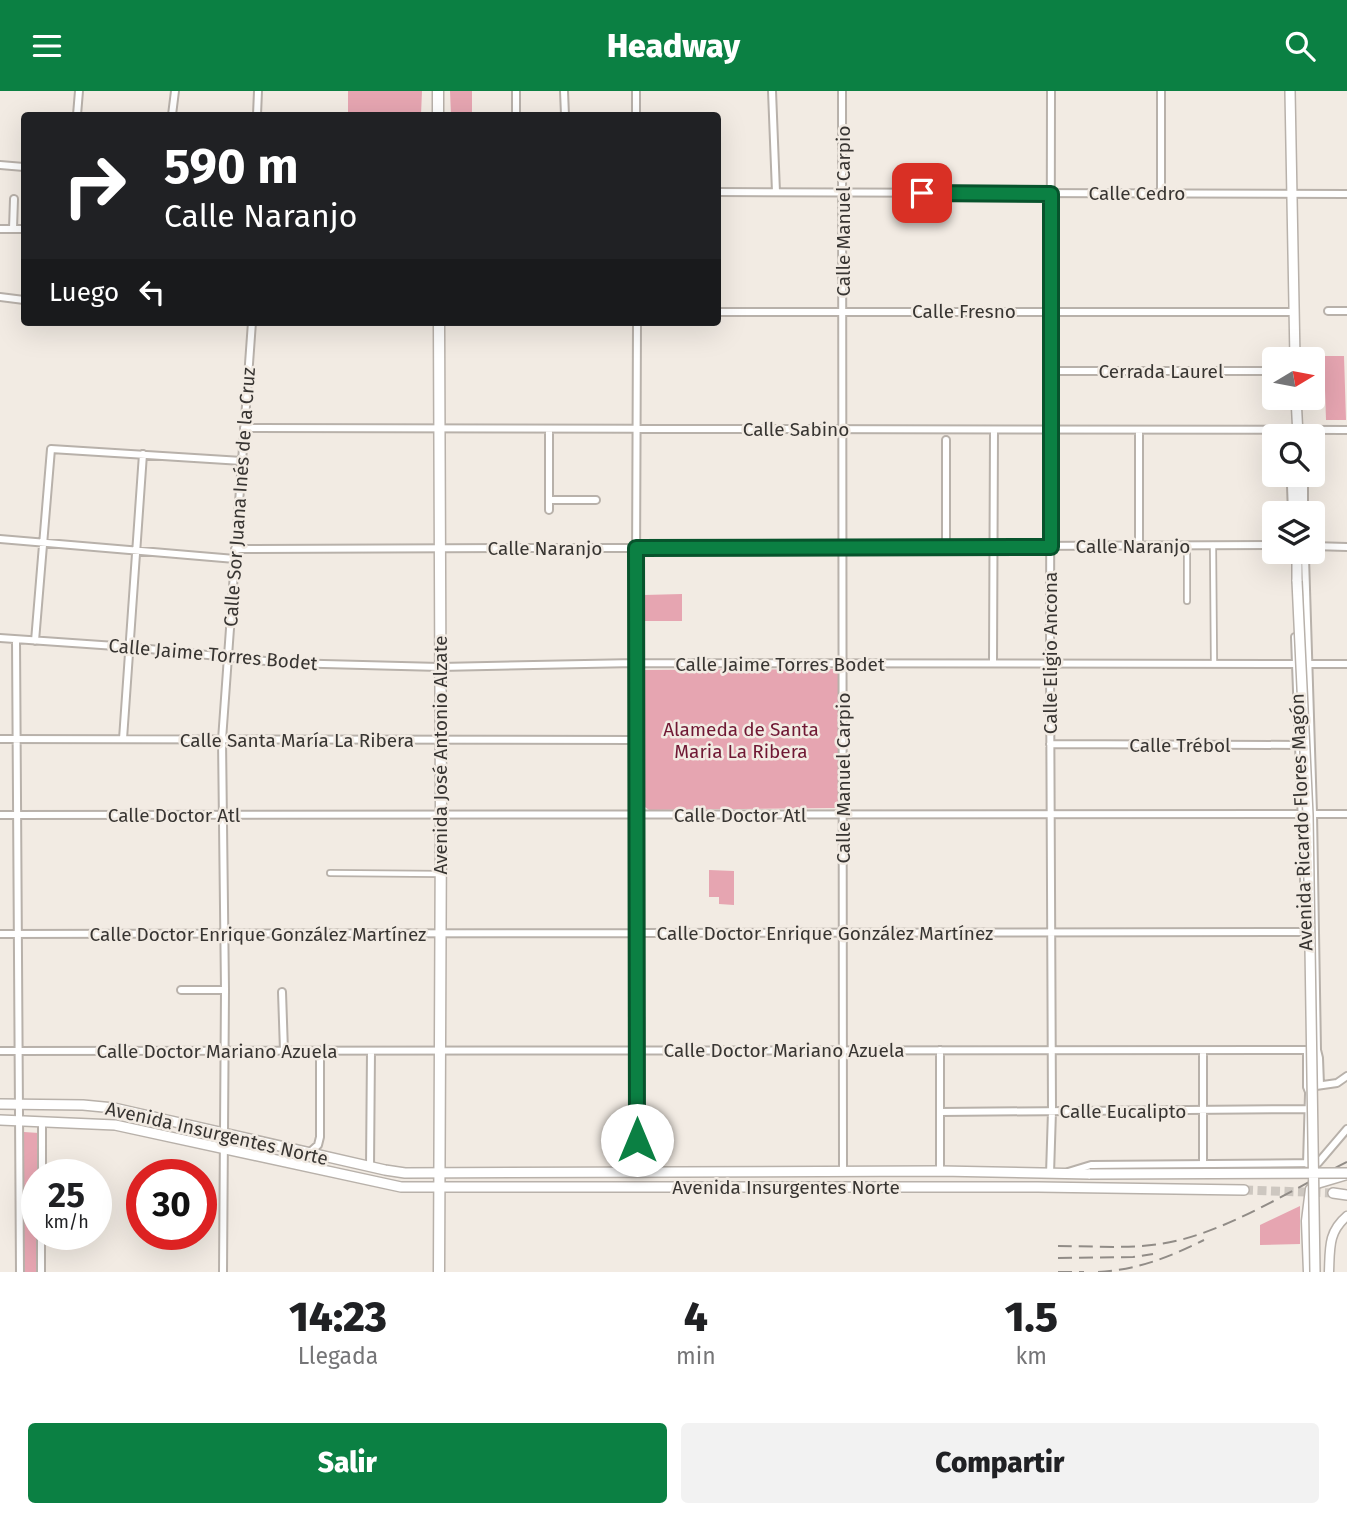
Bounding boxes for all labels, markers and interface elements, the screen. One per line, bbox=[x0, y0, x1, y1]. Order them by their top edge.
icon: menu bbox=[28, 27, 66, 65]
text: Headway bbox=[607, 27, 740, 65]
icon: search bbox=[1281, 27, 1319, 65]
street label: Calle Manuel Carpio bbox=[832, 125, 855, 297]
text: 590 m bbox=[164, 137, 299, 196]
icon: right bbox=[49, 140, 140, 231]
pin bbox=[892, 163, 952, 223]
icon: arrive bbox=[903, 174, 941, 212]
street label: Calle Cedro bbox=[1089, 182, 1185, 205]
text: Calle Naranjo bbox=[164, 197, 358, 235]
icon: left bbox=[133, 273, 171, 311]
text: Luego bbox=[49, 277, 119, 308]
street label: Calle Fresno bbox=[912, 300, 1016, 323]
north arrow bbox=[1262, 347, 1325, 409]
map controls bbox=[1262, 347, 1325, 564]
street label: Cerrada Laurel bbox=[1098, 360, 1224, 383]
street label: Calle Sor Juana Inés de la Cruz bbox=[219, 366, 260, 628]
street label: Calle Sabino bbox=[743, 418, 849, 441]
button: search bbox=[1262, 424, 1325, 487]
button: layers bbox=[1262, 501, 1325, 564]
street label: Calle Naranjo bbox=[1076, 535, 1190, 558]
street label: Calle Naranjo bbox=[488, 537, 602, 560]
street label: Calle Eligio Ancona bbox=[1039, 572, 1062, 734]
street label: Calle Jaime Torres Bodet bbox=[108, 634, 319, 675]
street label: Avenida José Antonio Alzate bbox=[429, 635, 452, 875]
street label: Calle Jaime Torres Bodet bbox=[675, 653, 885, 676]
street label: Calle Manuel Carpio bbox=[832, 692, 855, 864]
street label: Avenida Ricardo Flores Magón bbox=[1286, 693, 1317, 951]
park label: Alameda de Santa Maria La Ribera bbox=[663, 718, 819, 763]
street label: Calle Santa María La Ribera bbox=[180, 729, 414, 752]
street label: Calle Trébol bbox=[1129, 734, 1231, 757]
street label: Calle Doctor Atl bbox=[108, 804, 241, 827]
street label: Calle Doctor Atl bbox=[674, 804, 807, 827]
street label: Calle Doctor Enrique González Martínez bbox=[657, 922, 993, 945]
street label: Calle Doctor Enrique González Martínez bbox=[90, 923, 426, 946]
street label: Calle Doctor Mariano Azuela bbox=[663, 1039, 905, 1062]
street label: Calle Doctor Mariano Azuela bbox=[96, 1040, 338, 1063]
street label: Avenida Insurgentes Norte bbox=[103, 1097, 330, 1170]
street label: Calle Eucalipto bbox=[1060, 1100, 1186, 1123]
position arrow bbox=[600, 1103, 674, 1177]
speed limit sign: 30 bbox=[126, 1159, 217, 1250]
text: 25 bbox=[48, 1174, 85, 1216]
street label: Avenida Insurgentes Norte bbox=[672, 1176, 900, 1199]
text: km/h bbox=[44, 1211, 89, 1233]
text: 14:23 bbox=[289, 1292, 387, 1342]
text: 4 bbox=[684, 1292, 708, 1342]
text: 1.5 bbox=[1005, 1292, 1058, 1342]
text: Llegada bbox=[298, 1342, 378, 1370]
text: min bbox=[676, 1342, 716, 1370]
text: km bbox=[1016, 1342, 1047, 1370]
button: Salir bbox=[28, 1423, 667, 1503]
button: Compartir bbox=[681, 1423, 1319, 1503]

